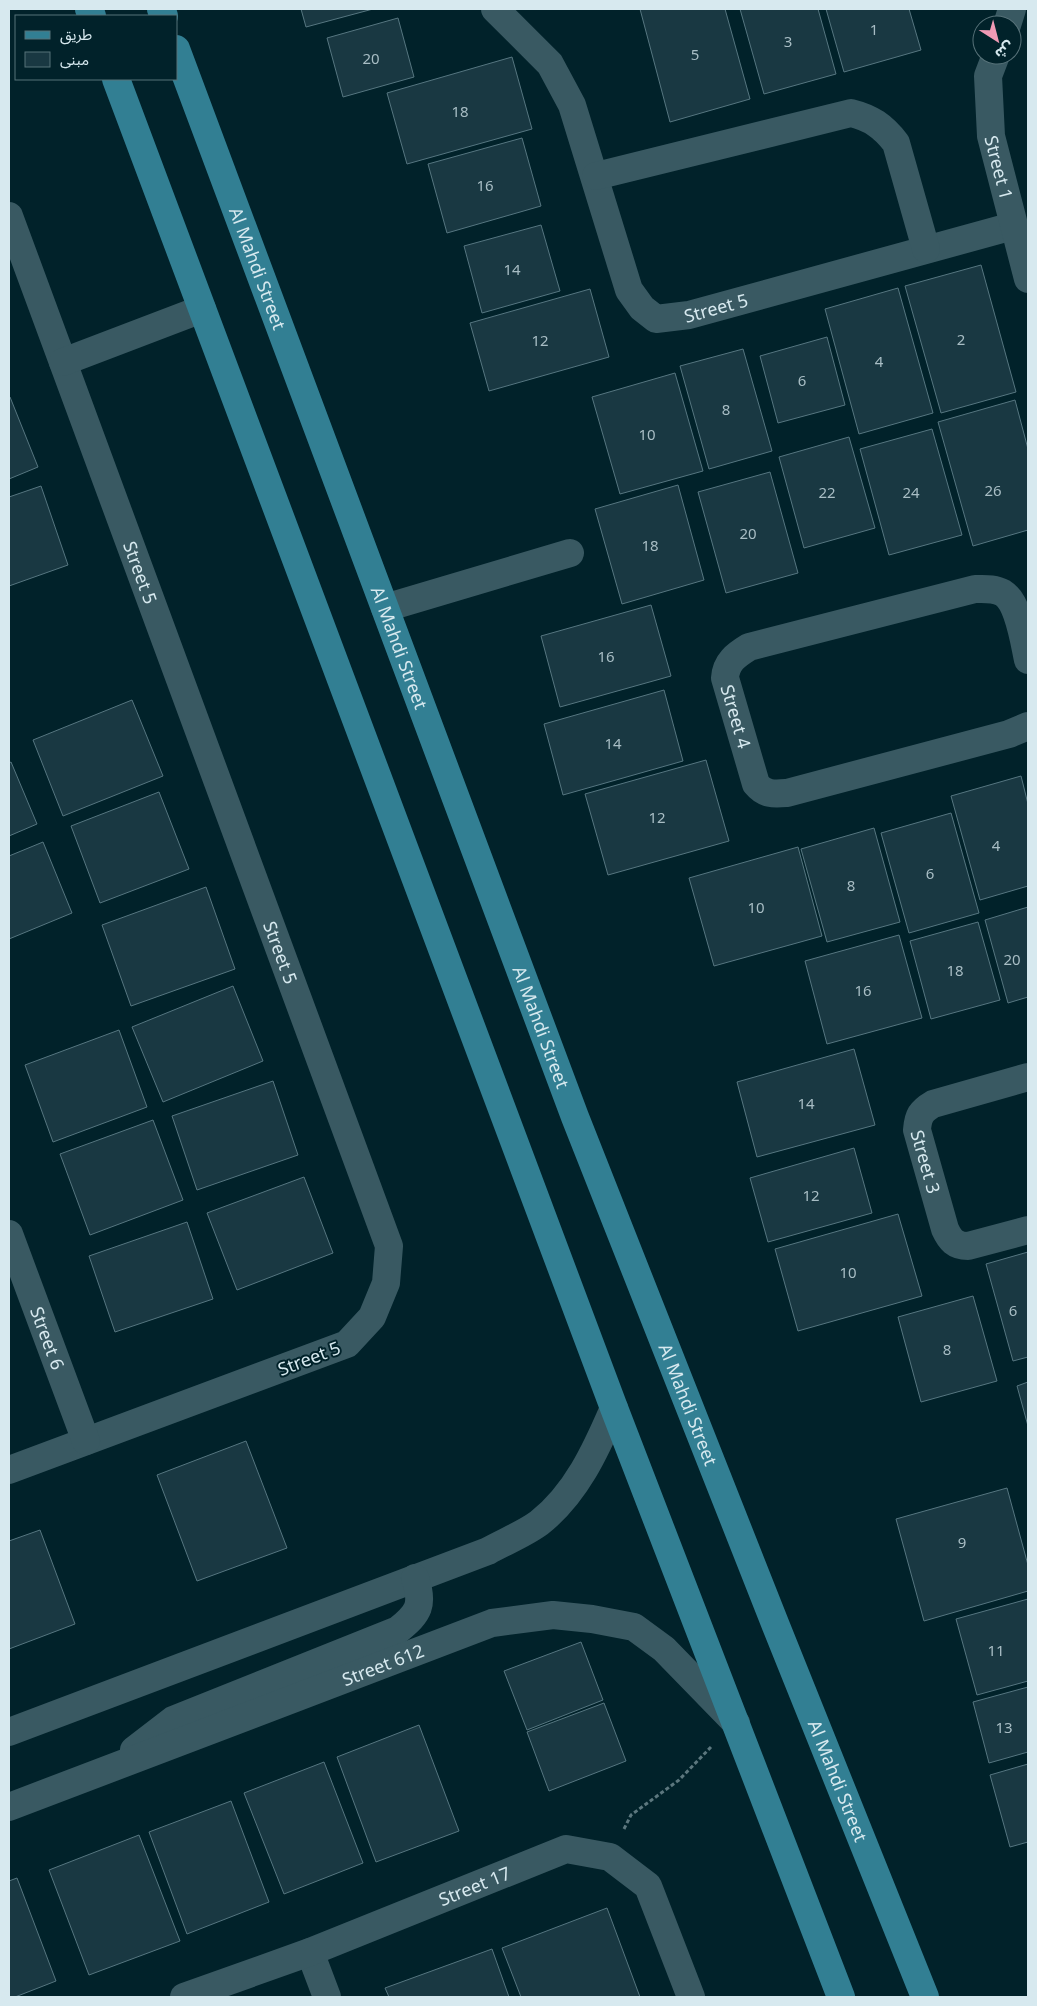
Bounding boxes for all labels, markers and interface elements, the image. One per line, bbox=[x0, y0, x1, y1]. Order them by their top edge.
legend bbox=[15, 15, 178, 80]
north arrow bbox=[972, 15, 1022, 65]
house number: 1 bbox=[870, 19, 878, 39]
text: طريق bbox=[60, 24, 92, 45]
house number: 3 bbox=[784, 31, 792, 51]
text: ش bbox=[992, 38, 1018, 64]
house number: 5 bbox=[691, 44, 699, 64]
house number: 20 bbox=[362, 48, 380, 68]
text: مبنى bbox=[60, 49, 89, 69]
house number: 18 bbox=[451, 101, 469, 121]
street label: Street 1 bbox=[979, 133, 1019, 202]
house number: 16 bbox=[476, 175, 494, 195]
street label: Al Mahdi Street bbox=[224, 204, 292, 333]
house number: 14 bbox=[503, 259, 521, 279]
street label: Street 5 bbox=[681, 287, 751, 328]
house number: 2 bbox=[957, 329, 965, 349]
house number: 12 bbox=[531, 330, 549, 350]
house number: 4 bbox=[875, 351, 884, 371]
house number: 6 bbox=[798, 370, 806, 390]
house number: 8 bbox=[722, 399, 730, 419]
house number: 10 bbox=[638, 424, 656, 444]
house number: 26 bbox=[984, 480, 1002, 500]
house number: 22 bbox=[818, 482, 836, 502]
house number: 24 bbox=[902, 482, 920, 502]
house number: 20 bbox=[739, 523, 757, 543]
house number: 18 bbox=[641, 535, 659, 555]
street label: Street 5 bbox=[118, 538, 163, 607]
street label: Al Mahdi Street bbox=[366, 583, 434, 713]
house number: 16 bbox=[597, 646, 615, 666]
street label: Street 4 bbox=[716, 682, 757, 751]
house number: 14 bbox=[604, 733, 622, 753]
house number: 12 bbox=[648, 807, 666, 827]
house number: 4 bbox=[992, 835, 1001, 855]
house number: 6 bbox=[926, 863, 934, 883]
house number: 8 bbox=[847, 875, 855, 895]
house number: 10 bbox=[747, 897, 765, 917]
street label: Street 5 bbox=[258, 918, 303, 987]
house number: 20 bbox=[1003, 949, 1021, 969]
house number: 18 bbox=[946, 960, 964, 980]
street label: Al Mahdi Street bbox=[508, 962, 575, 1092]
house number: 16 bbox=[854, 980, 872, 1000]
house number: 14 bbox=[797, 1093, 815, 1113]
street label: Street 3 bbox=[906, 1127, 946, 1196]
house number: 12 bbox=[802, 1185, 820, 1205]
house number: 10 bbox=[839, 1262, 857, 1282]
house number: 6 bbox=[1009, 1300, 1017, 1320]
street label: Street 6 bbox=[25, 1303, 70, 1373]
street label: Street 5 bbox=[274, 1335, 344, 1381]
house number: 8 bbox=[943, 1339, 951, 1359]
street label: Al Mahdi Street bbox=[654, 1340, 724, 1469]
house number: 9 bbox=[958, 1532, 966, 1552]
street label: Street 612 bbox=[338, 1638, 427, 1691]
house number: 11 bbox=[987, 1640, 1005, 1660]
street label: Al Mahdi Street bbox=[803, 1716, 873, 1845]
house number: 13 bbox=[995, 1717, 1013, 1737]
street label: Street 17 bbox=[435, 1861, 514, 1911]

